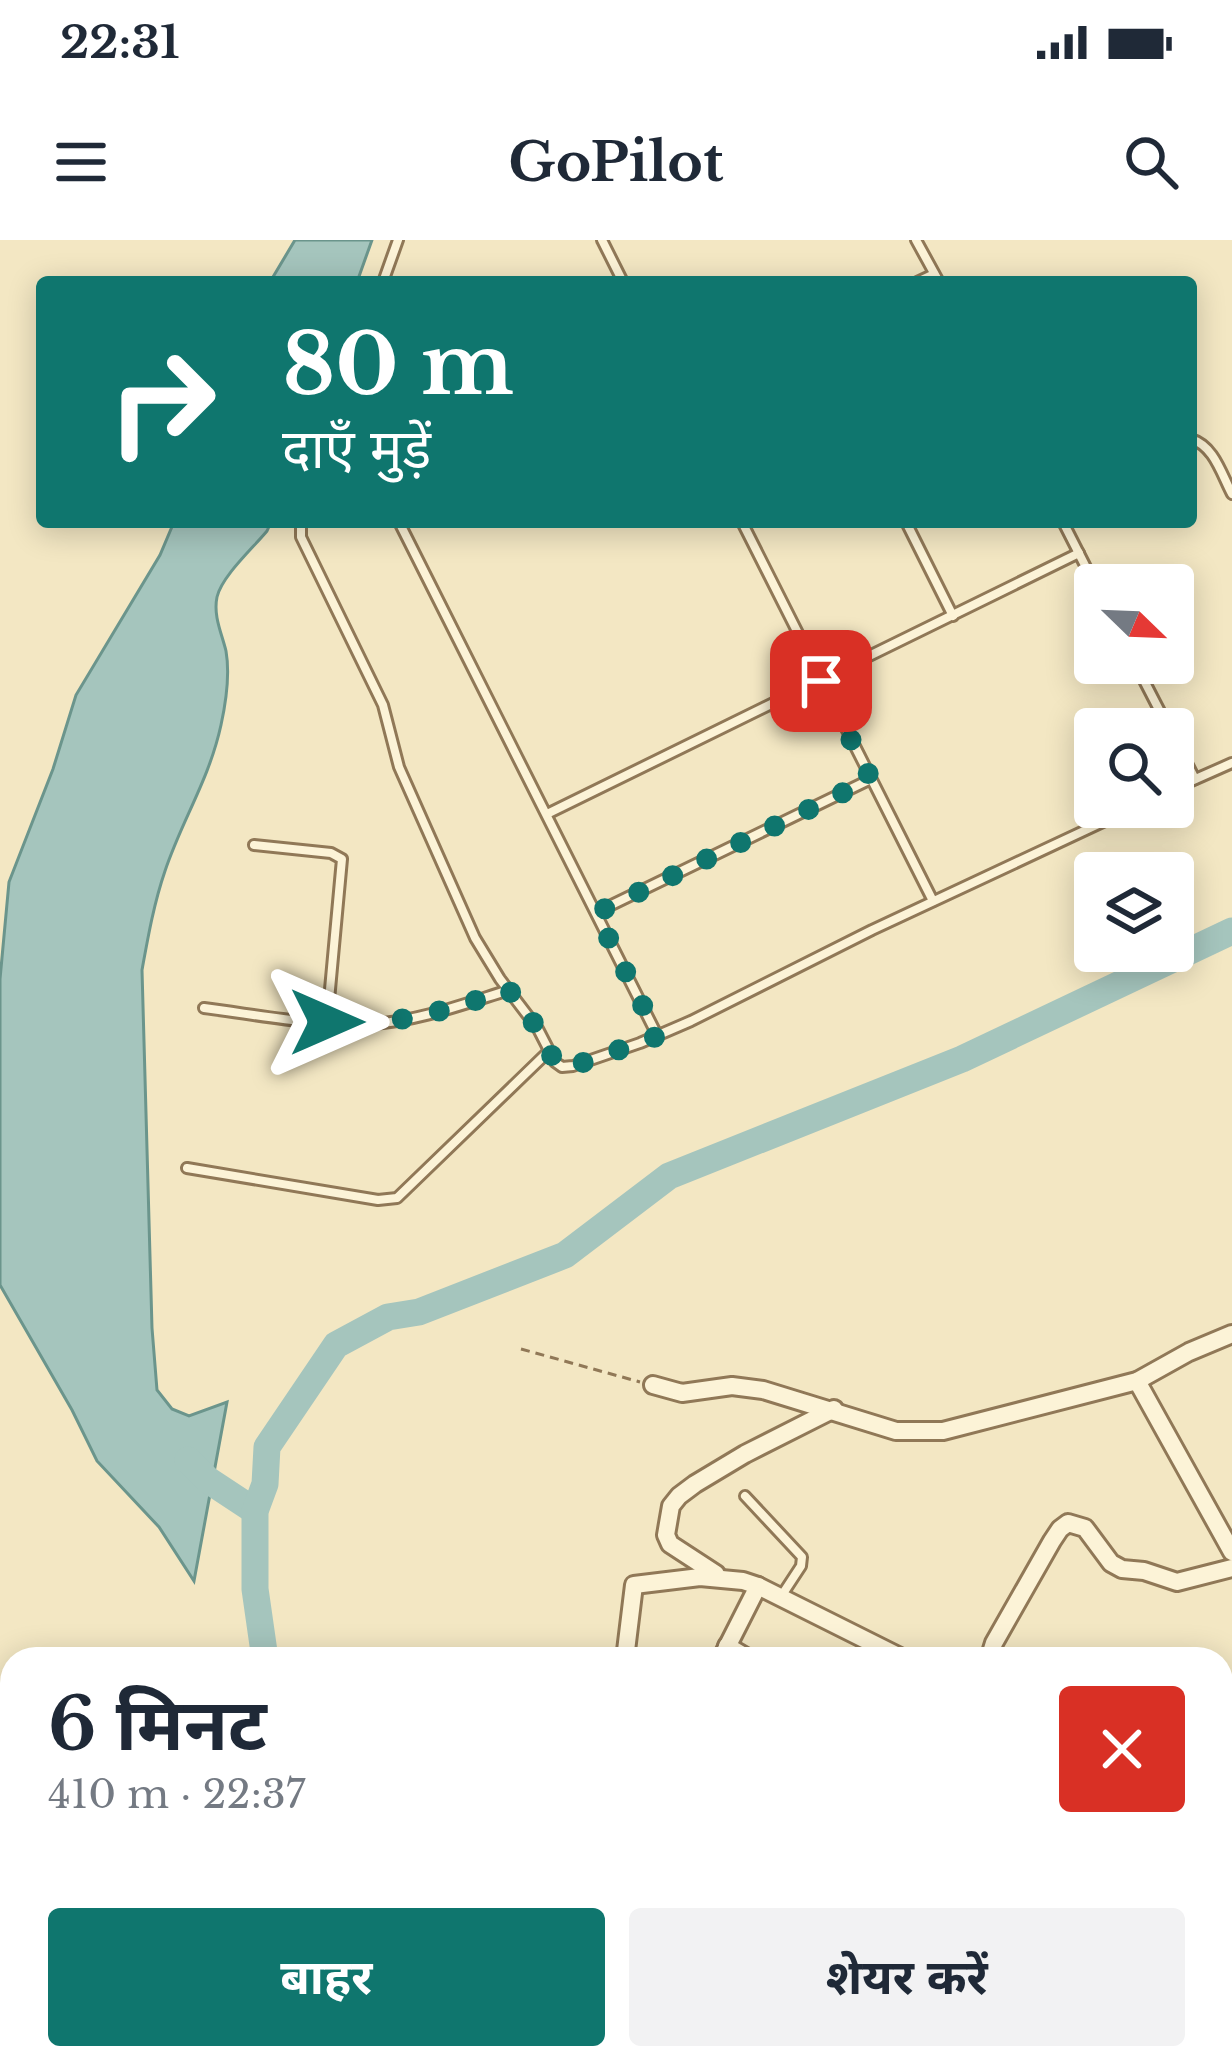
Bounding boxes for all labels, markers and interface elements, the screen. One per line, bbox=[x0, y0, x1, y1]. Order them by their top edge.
text: 22:31 bbox=[60, 14, 180, 70]
icon: menu bbox=[48, 129, 114, 195]
text: GoPilot bbox=[508, 129, 724, 196]
icon: search bbox=[1118, 129, 1184, 195]
text: 80 m bbox=[282, 313, 514, 417]
icon: right bbox=[84, 324, 240, 480]
text: दाएँ मुड़ें bbox=[282, 416, 431, 483]
north arrow bbox=[1074, 564, 1194, 684]
map controls bbox=[1074, 564, 1194, 972]
pin bbox=[770, 630, 872, 732]
icon: arrive bbox=[788, 648, 854, 714]
button: search bbox=[1074, 708, 1194, 828]
button: layers bbox=[1074, 852, 1194, 972]
position arrow bbox=[264, 959, 390, 1085]
text: 6 मिनट bbox=[48, 1680, 267, 1769]
button: close bbox=[1059, 1686, 1185, 1812]
text: 410 m · 22:37 bbox=[48, 1770, 305, 1819]
button: बाहर bbox=[48, 1908, 605, 2046]
button: शेयर करें bbox=[629, 1908, 1185, 2046]

